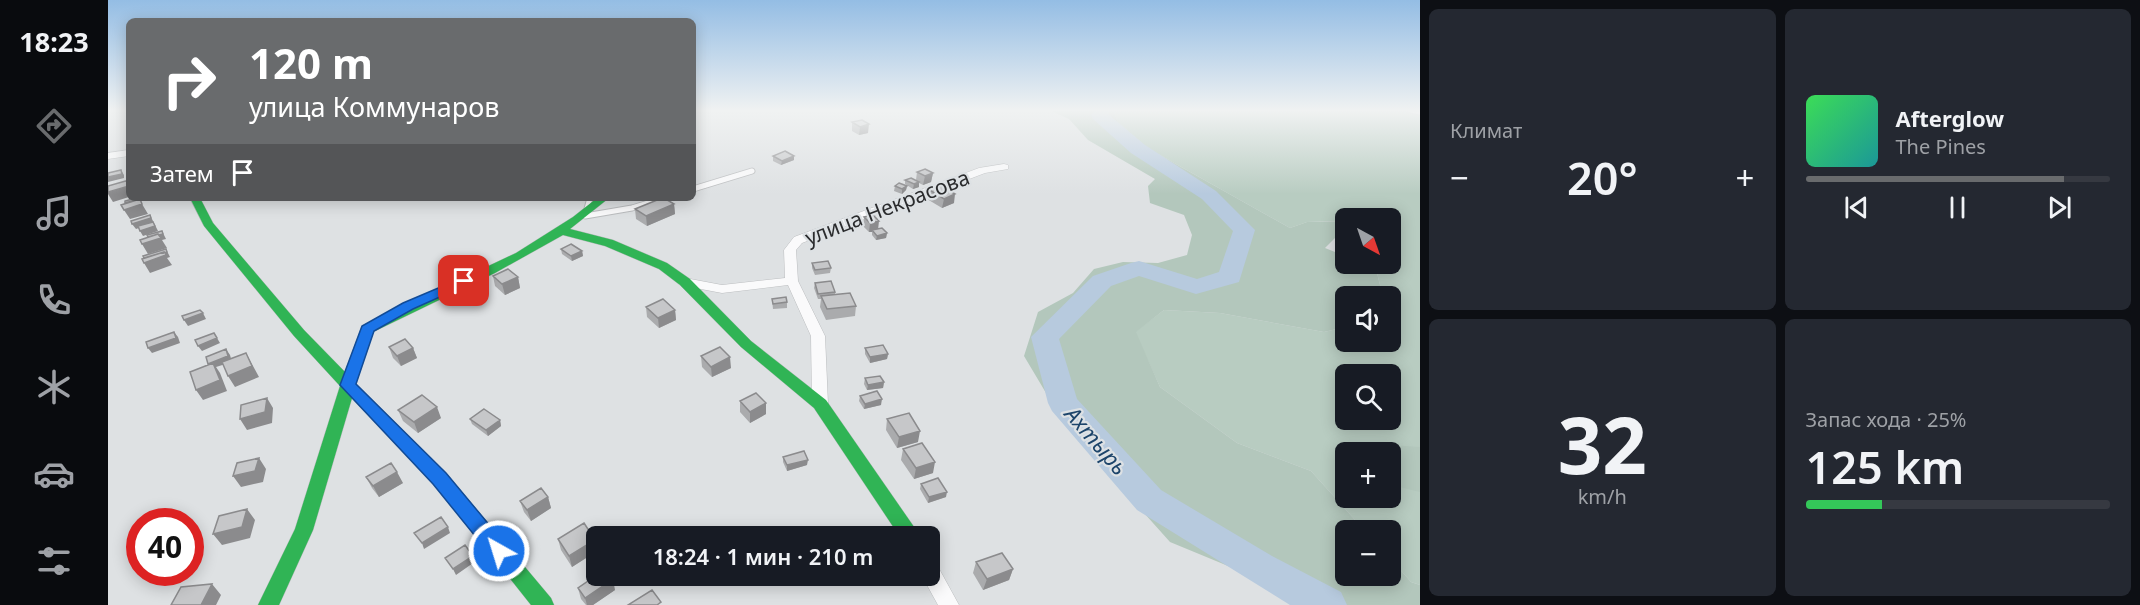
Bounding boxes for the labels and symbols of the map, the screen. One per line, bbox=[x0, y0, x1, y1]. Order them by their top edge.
street label: улица Некрасова bbox=[801, 163, 973, 251]
north arrow bbox=[1335, 208, 1401, 274]
pin bbox=[438, 255, 489, 306]
water label: Ахтырь bbox=[1058, 398, 1135, 481]
speed limit sign: 40 bbox=[126, 508, 204, 586]
position arrow bbox=[467, 519, 531, 583]

